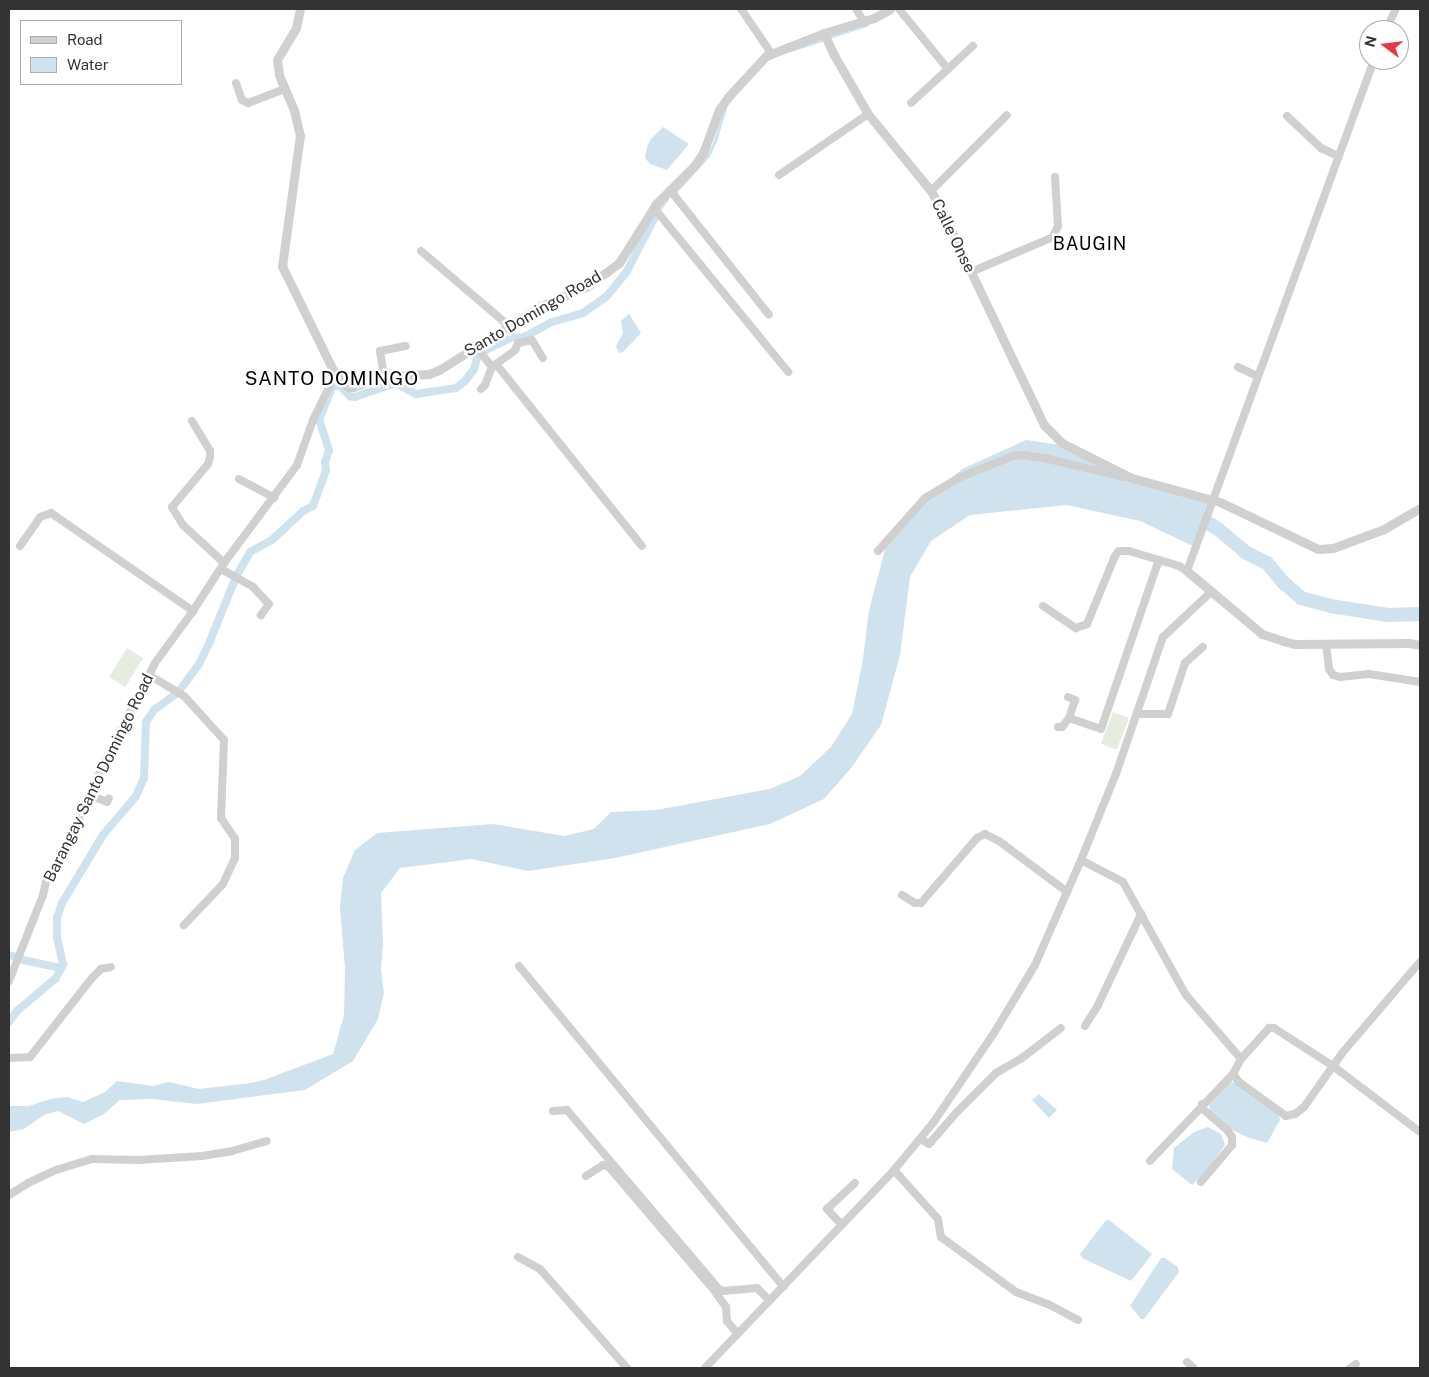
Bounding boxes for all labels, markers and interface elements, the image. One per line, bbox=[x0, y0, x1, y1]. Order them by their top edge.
legend bbox=[20, 20, 182, 85]
north arrow bbox=[1359, 20, 1409, 70]
text: Road bbox=[67, 31, 103, 48]
text: N bbox=[1361, 34, 1380, 49]
text: Water bbox=[67, 56, 109, 73]
street label: Calle Onse bbox=[927, 196, 979, 276]
district label: BAUGIN bbox=[1052, 233, 1128, 255]
street label: Santo Domingo Road bbox=[461, 267, 605, 361]
district label: SANTO DOMINGO bbox=[243, 368, 421, 390]
street label: Barangay Santo Domingo Road bbox=[40, 671, 158, 885]

